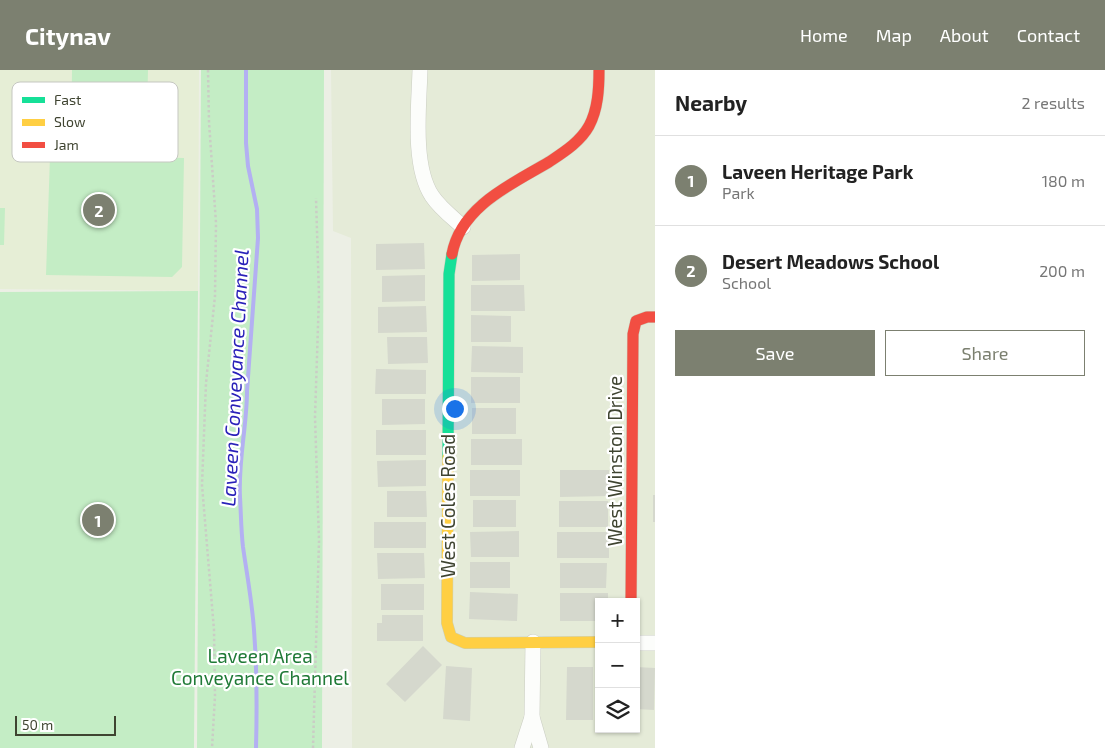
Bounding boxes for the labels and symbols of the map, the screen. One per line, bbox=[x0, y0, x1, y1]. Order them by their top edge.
legend bbox=[12, 82, 178, 162]
text: Fast bbox=[54, 91, 81, 108]
text: Slow bbox=[54, 113, 86, 130]
text: Jam bbox=[54, 136, 79, 153]
pin: 2 bbox=[83, 191, 115, 229]
water label: Laveen Conveyance Channel bbox=[215, 249, 254, 507]
street label: West Winston Drive bbox=[603, 376, 626, 546]
your location bbox=[442, 396, 468, 422]
street label: West Coles Road bbox=[436, 434, 459, 578]
pin: 1 bbox=[82, 501, 114, 539]
park label: Laveen Area Conveyance Channel bbox=[171, 644, 349, 689]
scale bar bbox=[15, 713, 116, 736]

